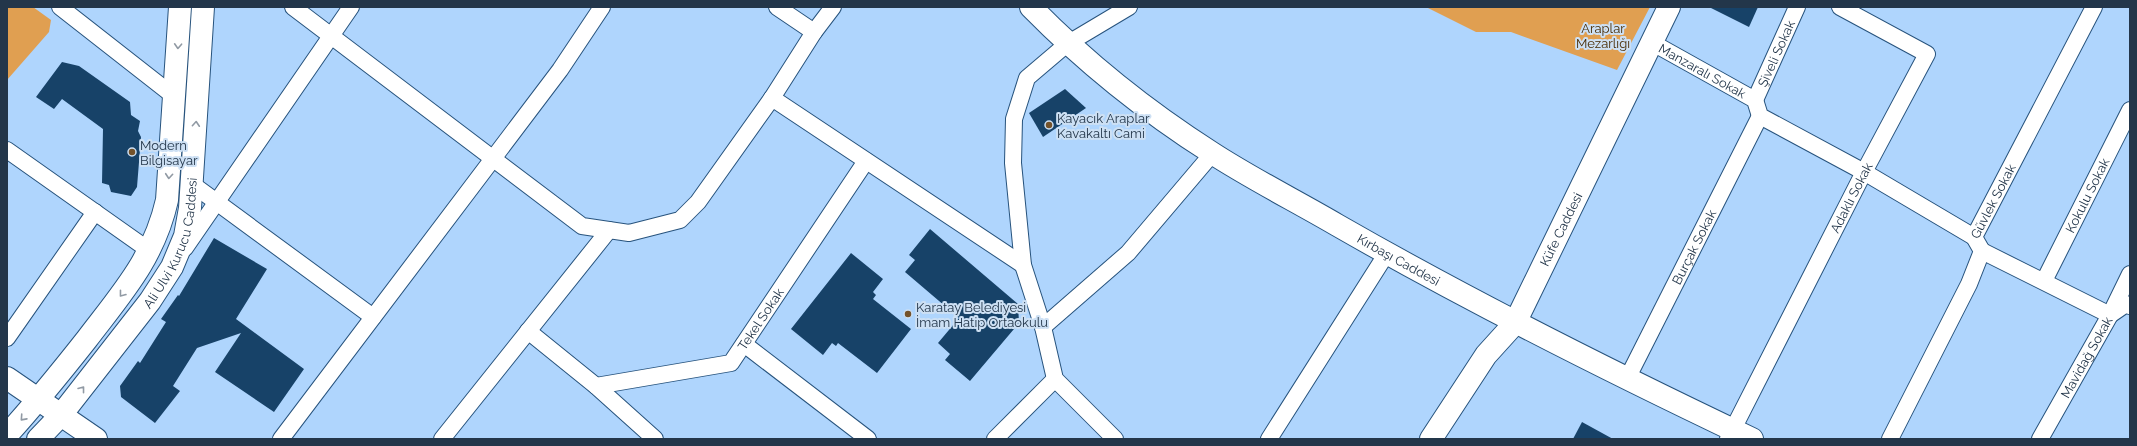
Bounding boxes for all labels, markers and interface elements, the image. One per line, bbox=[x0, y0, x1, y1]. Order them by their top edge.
street label: Şiveli Sokak bbox=[1755, 18, 1798, 89]
park label: Araplar Mezarlığı bbox=[1576, 21, 1630, 51]
street label: Manzaralı Sokak bbox=[1656, 41, 1749, 101]
one-way arrow bbox=[174, 43, 182, 49]
place label: Kayacık Araplar Kavakaltı Cami bbox=[1057, 111, 1150, 141]
marker: Kayacık Araplar Kavakaltı Cami bbox=[1044, 120, 1054, 130]
one-way arrow bbox=[192, 121, 201, 127]
place label: Modern Bilgisayar bbox=[140, 138, 198, 168]
marker: Modern Bilgisayar bbox=[127, 147, 137, 157]
street label: Kokulu Sokak bbox=[2063, 156, 2113, 235]
street label: Adaklı Sokak bbox=[1827, 160, 1876, 235]
street label: Güvlek Sokak bbox=[1968, 162, 2019, 241]
one-way arrow bbox=[164, 173, 173, 179]
street label: Ali Ulvi Kurucu Caddesi bbox=[140, 177, 200, 311]
street label: Küfe Caddesi bbox=[1537, 190, 1585, 269]
street label: Burçak Sokak bbox=[1669, 207, 1719, 287]
street label: Kırbaşı Caddesi bbox=[1354, 231, 1442, 289]
street label: Tekel Sokak bbox=[735, 285, 787, 353]
one-way arrow bbox=[119, 290, 126, 297]
place label: Karatay Belediyesi İmam Hatip Ortaokulu bbox=[916, 300, 1048, 330]
marker: Karatay Belediyesi İmam Hatip Ortaokulu bbox=[903, 309, 913, 319]
street label: Mavidağ Sokak bbox=[2058, 314, 2116, 401]
one-way arrow bbox=[77, 386, 84, 393]
one-way arrow bbox=[21, 413, 28, 420]

